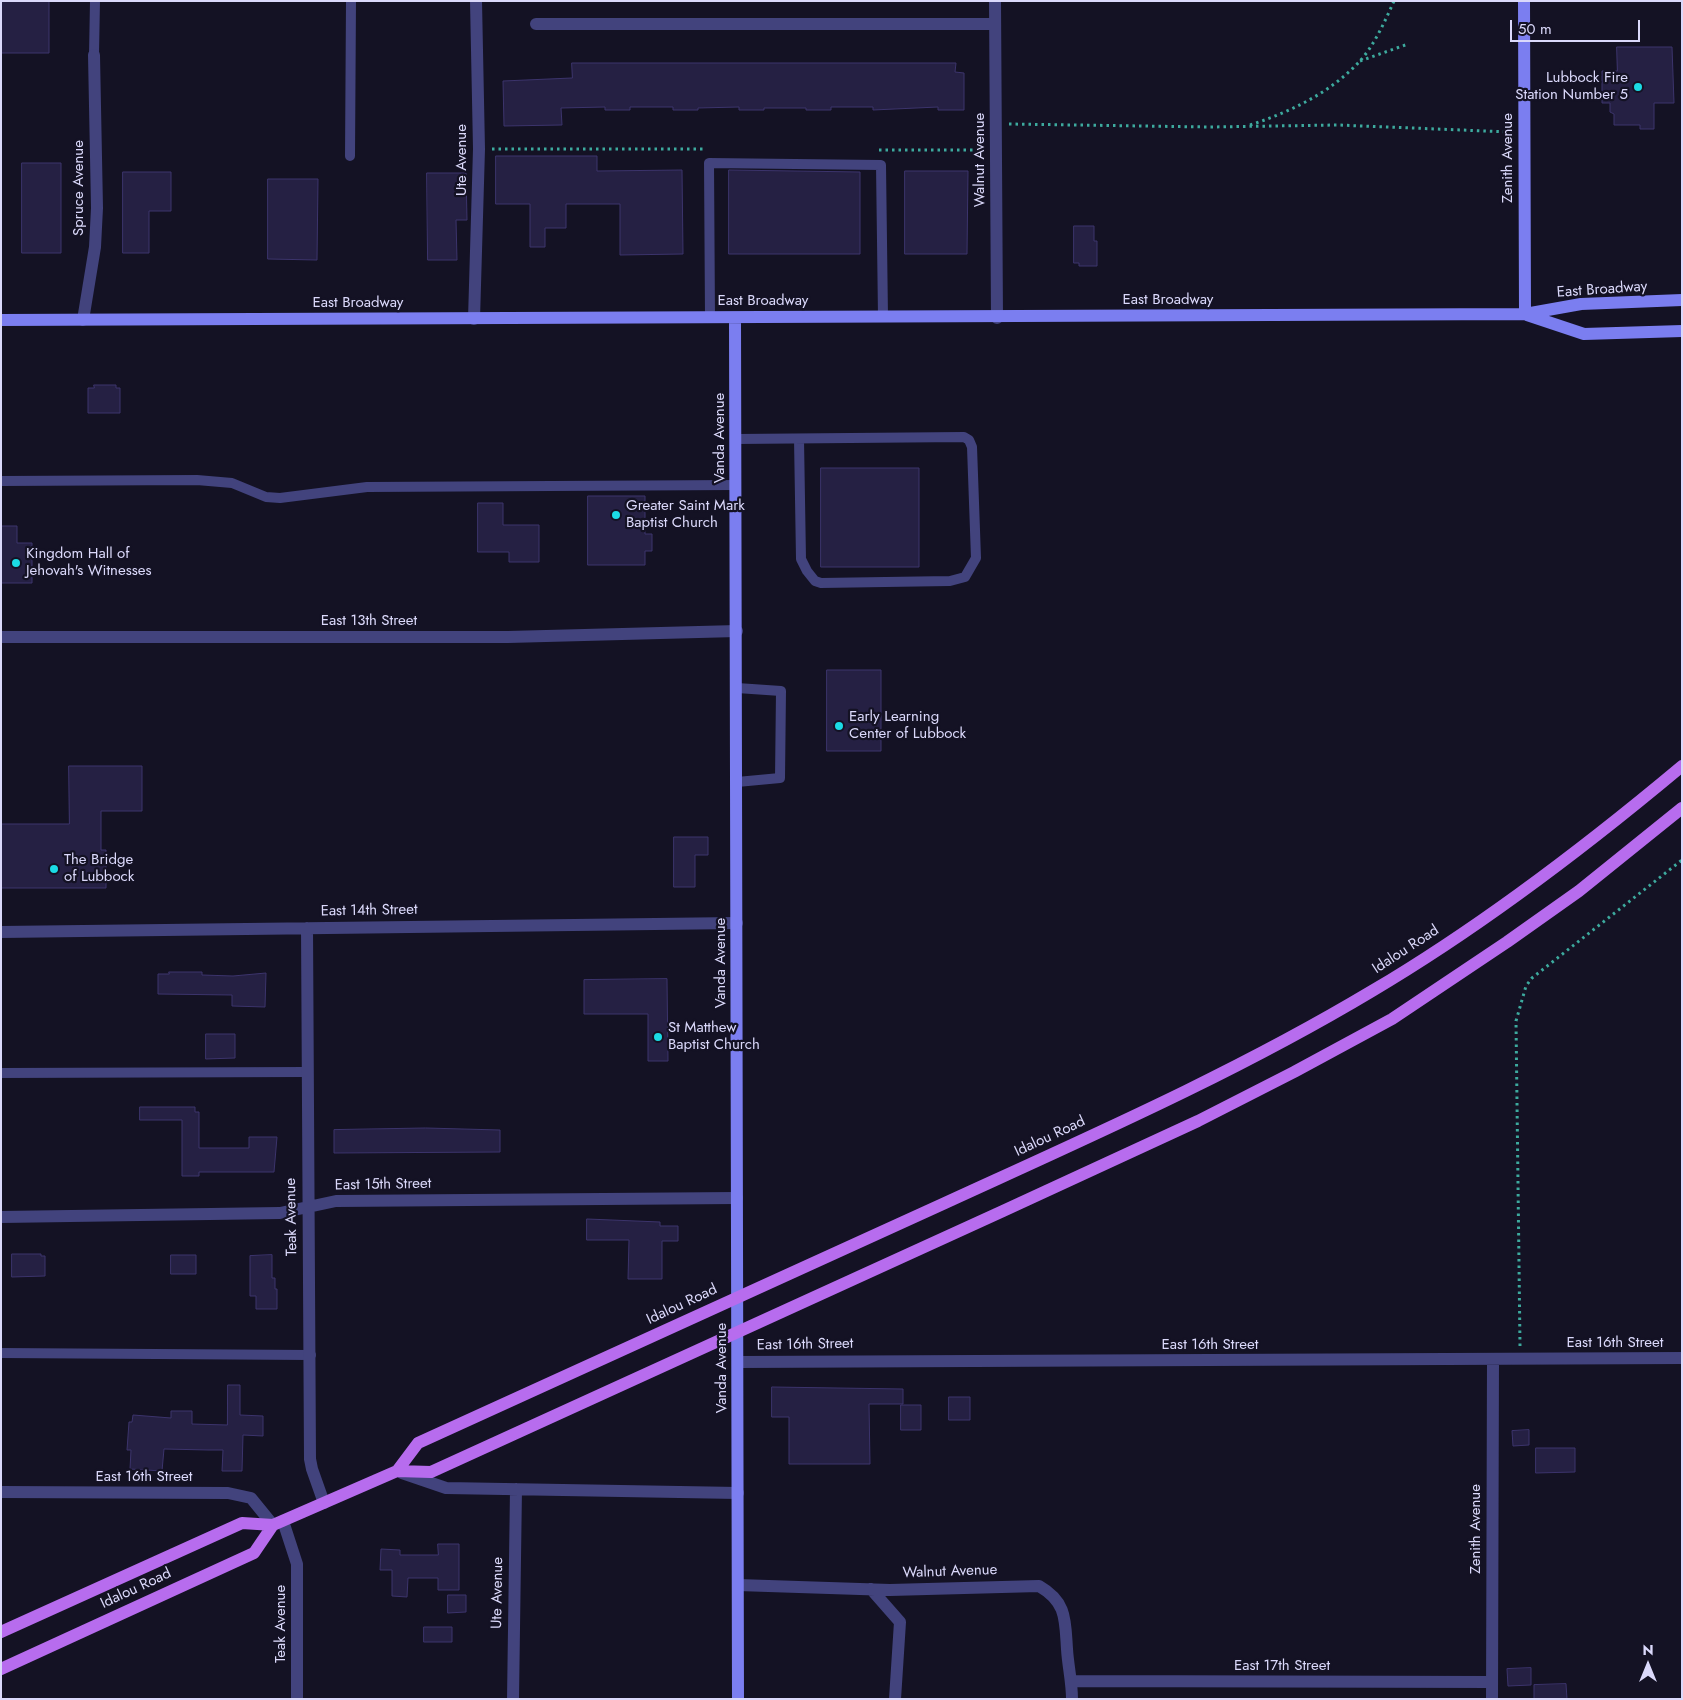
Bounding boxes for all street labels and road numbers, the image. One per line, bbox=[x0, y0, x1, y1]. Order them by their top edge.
street label: Walnut Avenue bbox=[971, 113, 989, 207]
street label: Zenith Avenue bbox=[1499, 113, 1517, 203]
street label: Ute Avenue bbox=[453, 124, 471, 196]
street label: Spruce Avenue bbox=[70, 140, 88, 236]
street label: East Broadway bbox=[1556, 278, 1648, 302]
street label: East Broadway bbox=[1123, 291, 1213, 309]
street label: East Broadway bbox=[718, 292, 808, 310]
street label: East Broadway bbox=[313, 294, 403, 312]
street label: Vanda Avenue bbox=[711, 393, 729, 483]
street label: East 13th Street bbox=[321, 612, 417, 630]
street label: East 14th Street bbox=[320, 901, 418, 921]
street label: Vanda Avenue bbox=[712, 918, 730, 1008]
street label: Idalou Road bbox=[1369, 922, 1443, 978]
street label: Idalou Road bbox=[1012, 1113, 1088, 1161]
street label: East 15th Street bbox=[335, 1175, 431, 1195]
street label: Teak Avenue bbox=[282, 1178, 302, 1256]
street label: Idalou Road bbox=[644, 1281, 720, 1329]
street label: Vanda Avenue bbox=[713, 1323, 731, 1413]
street label: East 16th Street bbox=[1567, 1334, 1663, 1352]
street label: East 16th Street bbox=[756, 1335, 854, 1355]
street label: East 16th Street bbox=[1162, 1336, 1258, 1354]
street label: East 16th Street bbox=[96, 1468, 192, 1486]
street label: Zenith Avenue bbox=[1467, 1484, 1485, 1574]
street label: Ute Avenue bbox=[488, 1557, 508, 1629]
street label: Walnut Avenue bbox=[902, 1561, 998, 1583]
street label: Idalou Road bbox=[98, 1565, 174, 1613]
street label: Teak Avenue bbox=[272, 1585, 290, 1663]
street label: East 17th Street bbox=[1234, 1657, 1330, 1675]

